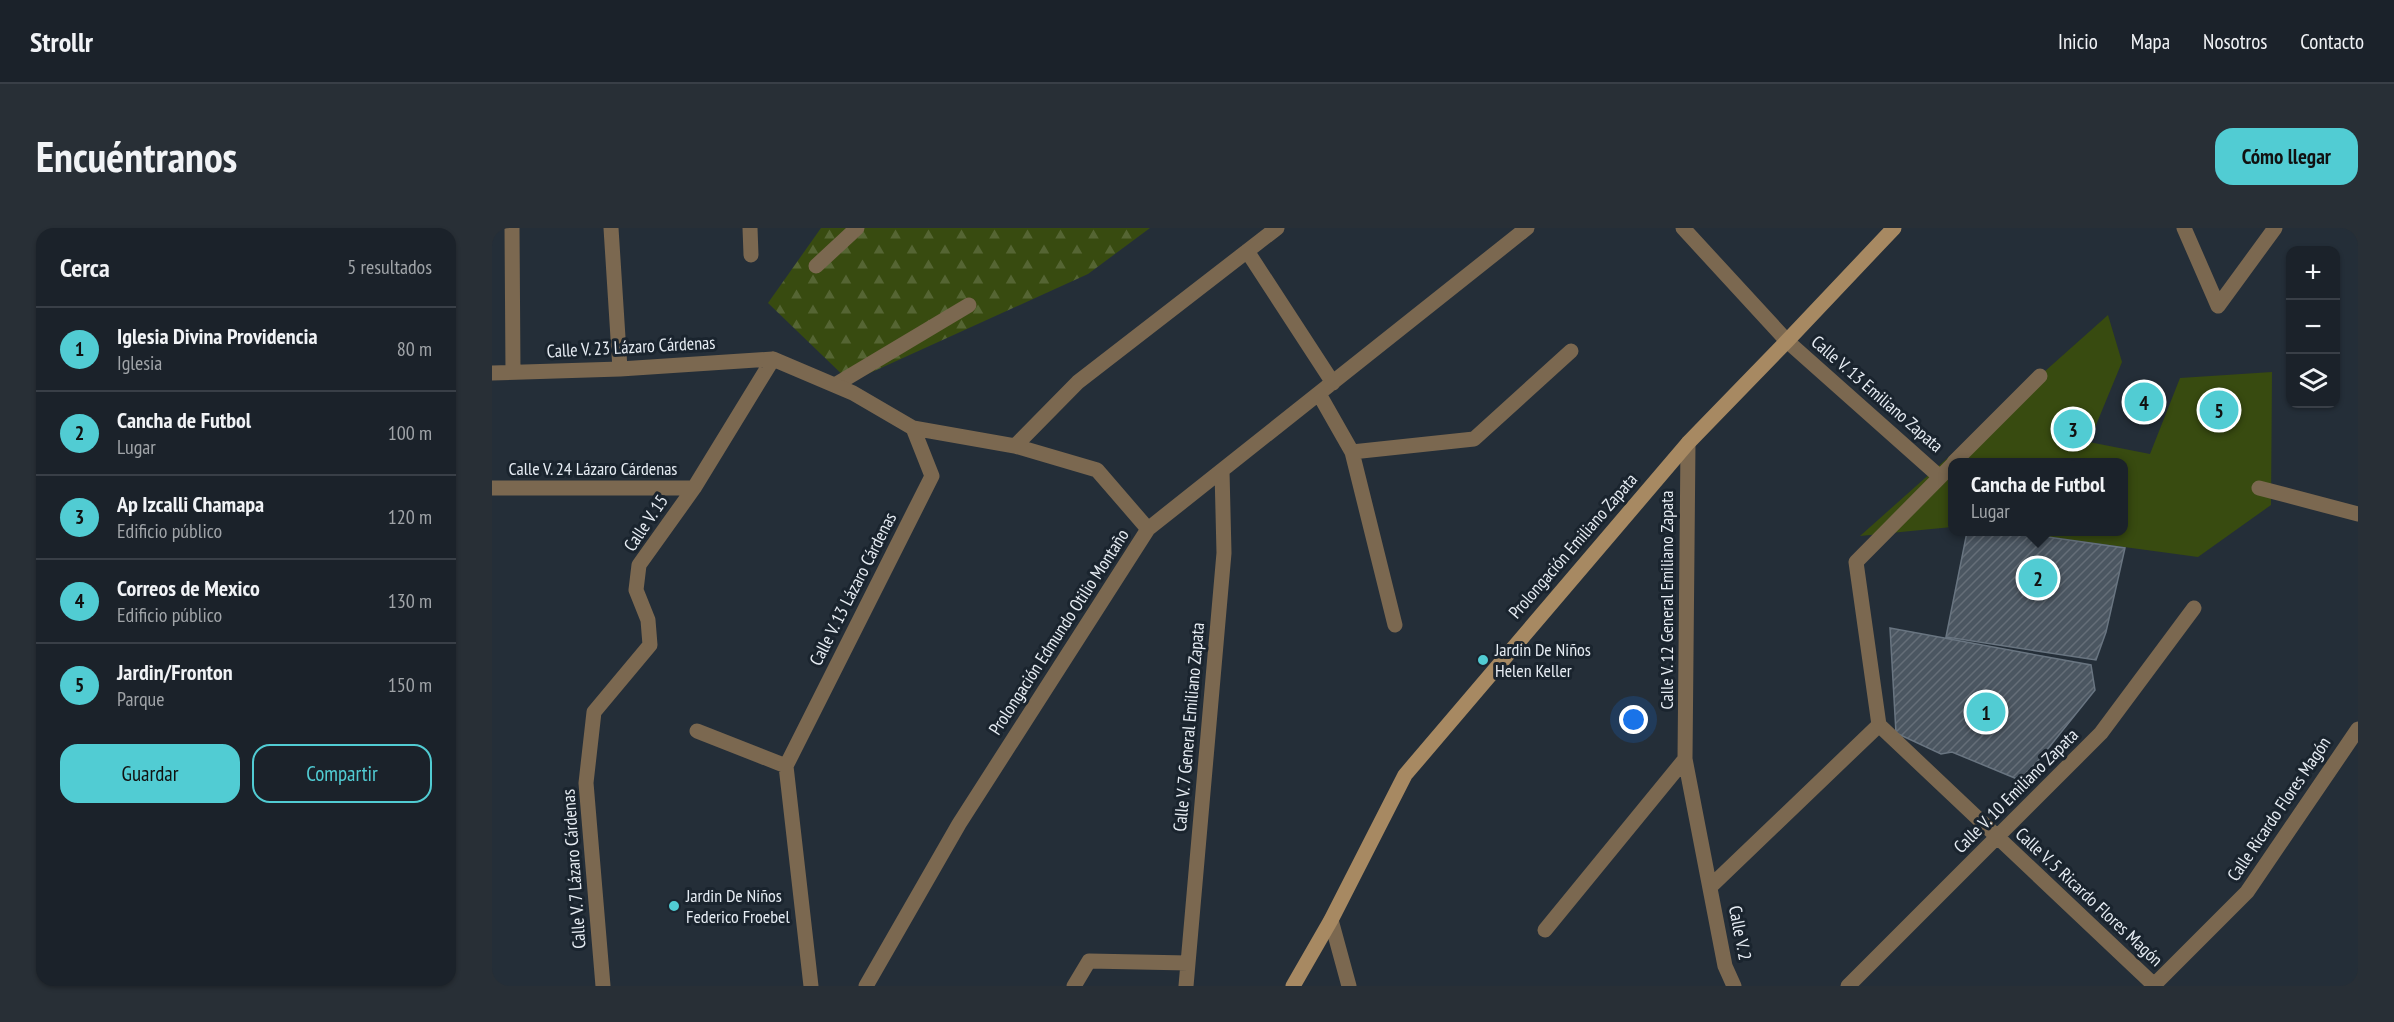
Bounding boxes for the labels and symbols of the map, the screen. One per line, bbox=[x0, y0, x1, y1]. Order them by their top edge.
street label: Calle V. 13 Emiliano Zapata bbox=[1807, 330, 1948, 457]
street label: Calle V. 23 Lázaro Cárdenas bbox=[546, 331, 716, 362]
pin: 4 bbox=[2124, 380, 2164, 424]
pin: 5 bbox=[2200, 388, 2238, 432]
pin: 3 bbox=[2054, 406, 2092, 452]
street label: Calle V. 24 Lázaro Cárdenas bbox=[509, 457, 677, 480]
street label: Prolongación Emiliano Zapata bbox=[1503, 468, 1642, 623]
street label: Calle V. 15 bbox=[618, 490, 673, 555]
street label: Calle V. 12 General Emiliano Zapata bbox=[1655, 491, 1678, 709]
street label: Calle V. 13 Lázaro Cárdenas bbox=[804, 508, 901, 669]
street label: Prolongación Edmundo Otilio Montaño bbox=[983, 524, 1134, 739]
pin: 2 bbox=[2018, 556, 2058, 600]
street label: Calle V. 7 General Emiliano Zapata bbox=[1168, 621, 1209, 833]
place label: Jardin De Niños Helen Keller bbox=[1494, 638, 1591, 682]
marker: Jardin De Niños Helen Keller bbox=[1476, 653, 1490, 667]
pin: 1 bbox=[1966, 690, 2006, 734]
your location bbox=[1619, 705, 1648, 734]
street label: Calle V. 10 Emiliano Zapata bbox=[1948, 723, 2083, 858]
street label: Calle Ricardo Flores Magón bbox=[2222, 732, 2335, 885]
street label: Calle V. 7 Lázaro Cárdenas bbox=[556, 788, 591, 950]
street label: Calle V. 5 Ricardo Flores Magón bbox=[2011, 822, 2168, 971]
place label: Jardin De Niños Federico Froebel bbox=[685, 884, 790, 928]
marker: Jardin De Niños Federico Froebel bbox=[667, 899, 681, 913]
street label: Calle V. 2 bbox=[1724, 904, 1757, 962]

